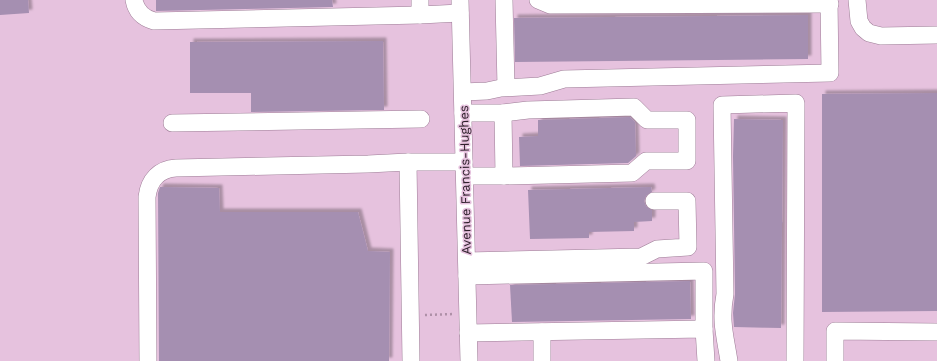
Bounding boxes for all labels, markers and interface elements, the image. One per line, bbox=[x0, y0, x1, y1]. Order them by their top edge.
street label: Avenue Francis-Hughes bbox=[456, 105, 474, 255]

